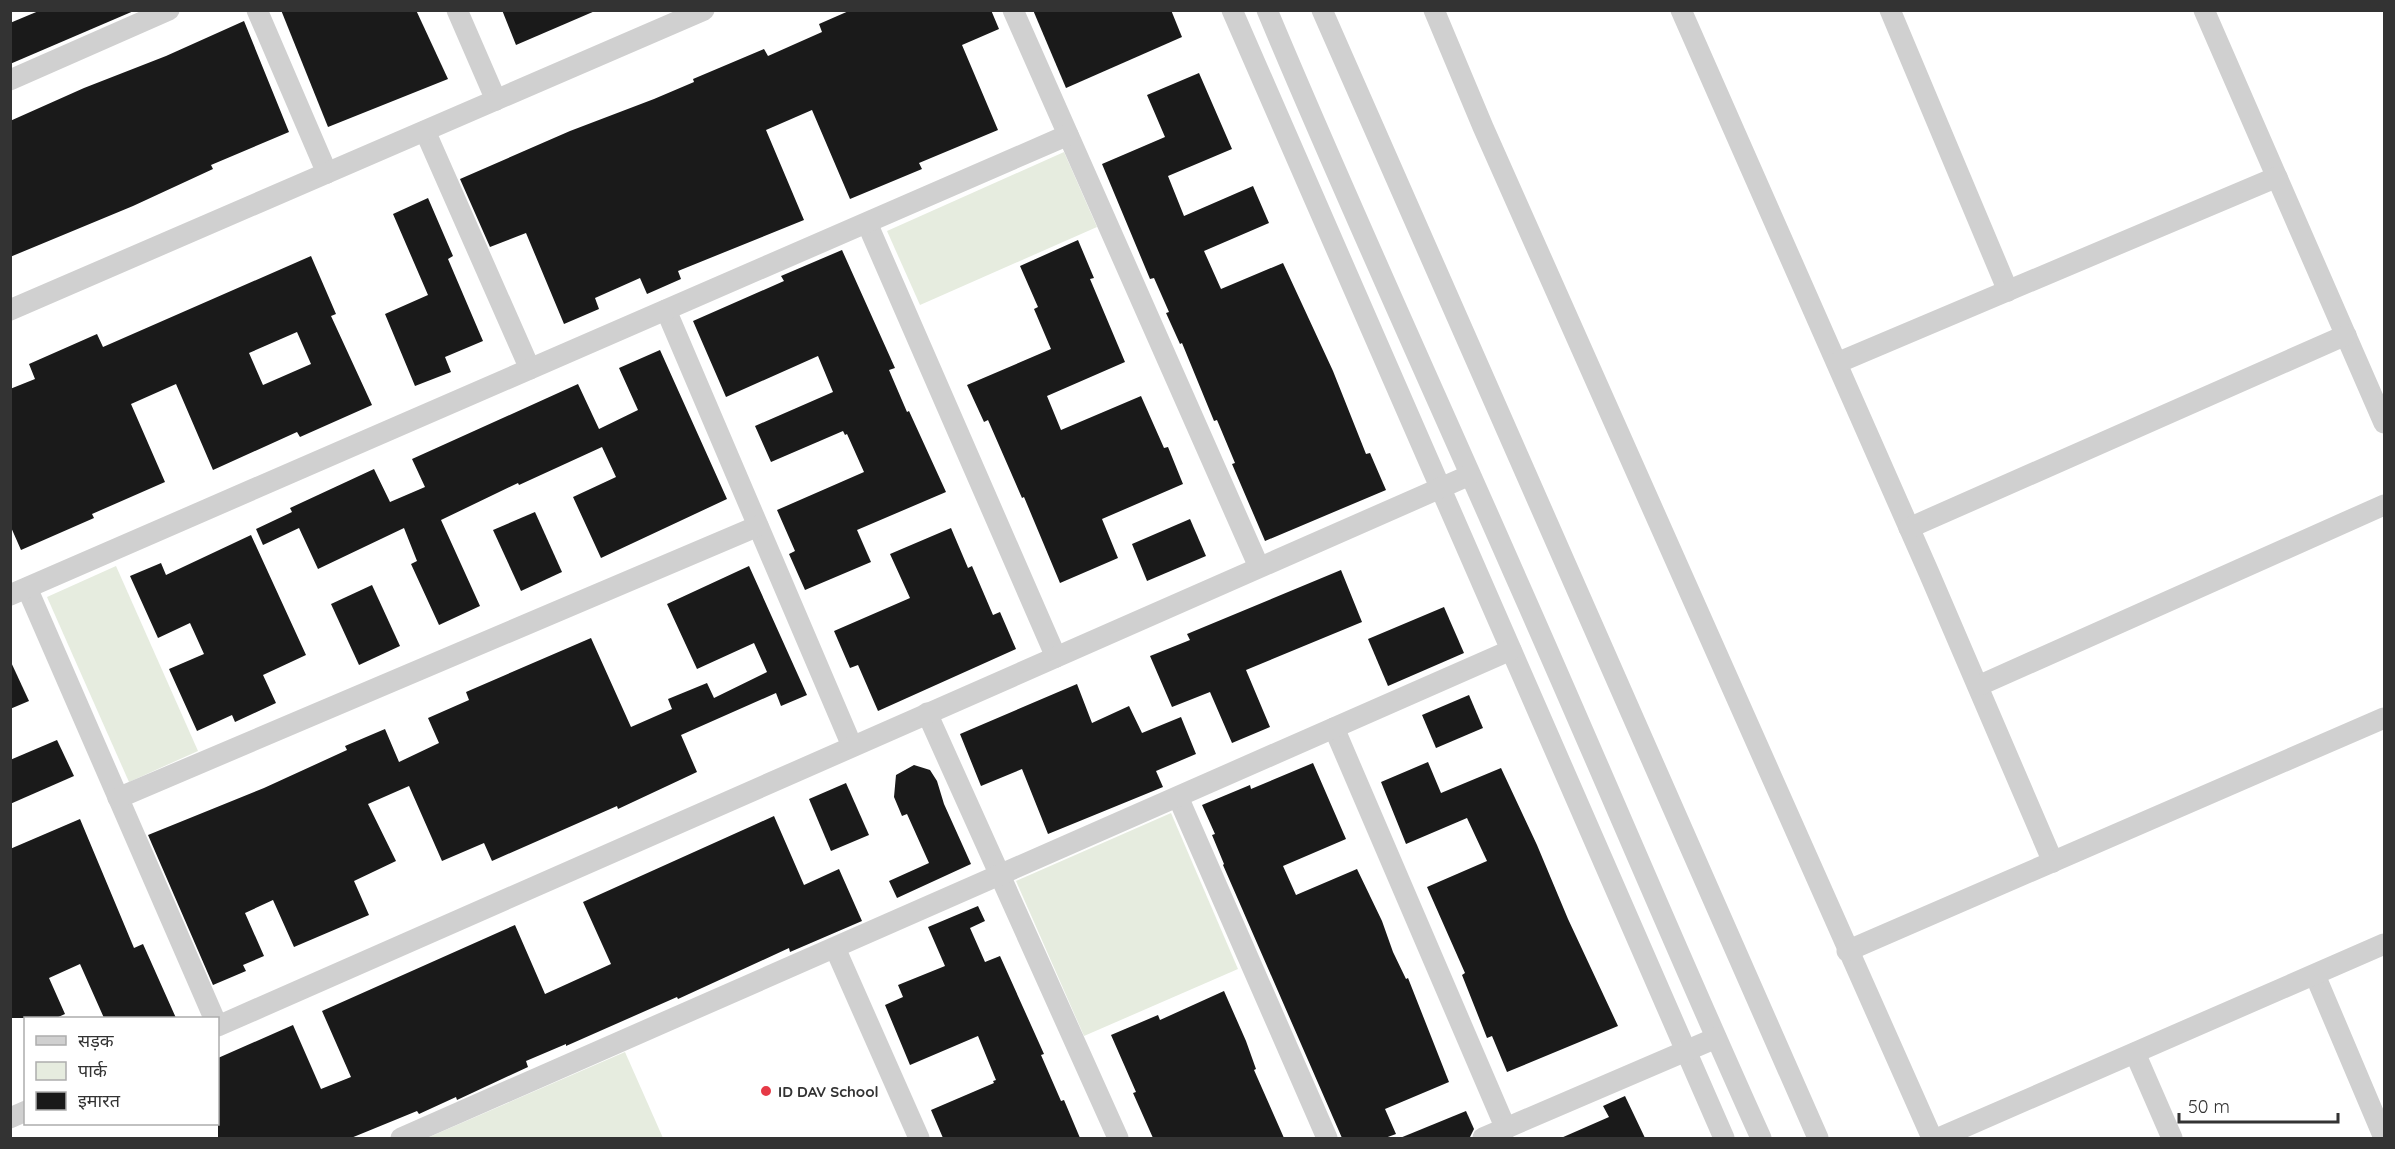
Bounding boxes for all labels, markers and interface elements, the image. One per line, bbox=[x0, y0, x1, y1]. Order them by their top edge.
legend bbox=[24, 1017, 219, 1125]
text: सड़क bbox=[78, 1029, 115, 1052]
text: पार्क bbox=[78, 1059, 108, 1082]
place label: ID DAV School bbox=[778, 1082, 879, 1101]
marker: ID DAV School bbox=[759, 1084, 773, 1098]
scale bar bbox=[2179, 1086, 2338, 1124]
text: इमारत bbox=[78, 1089, 121, 1112]
text: 50 m bbox=[2188, 1095, 2230, 1118]

